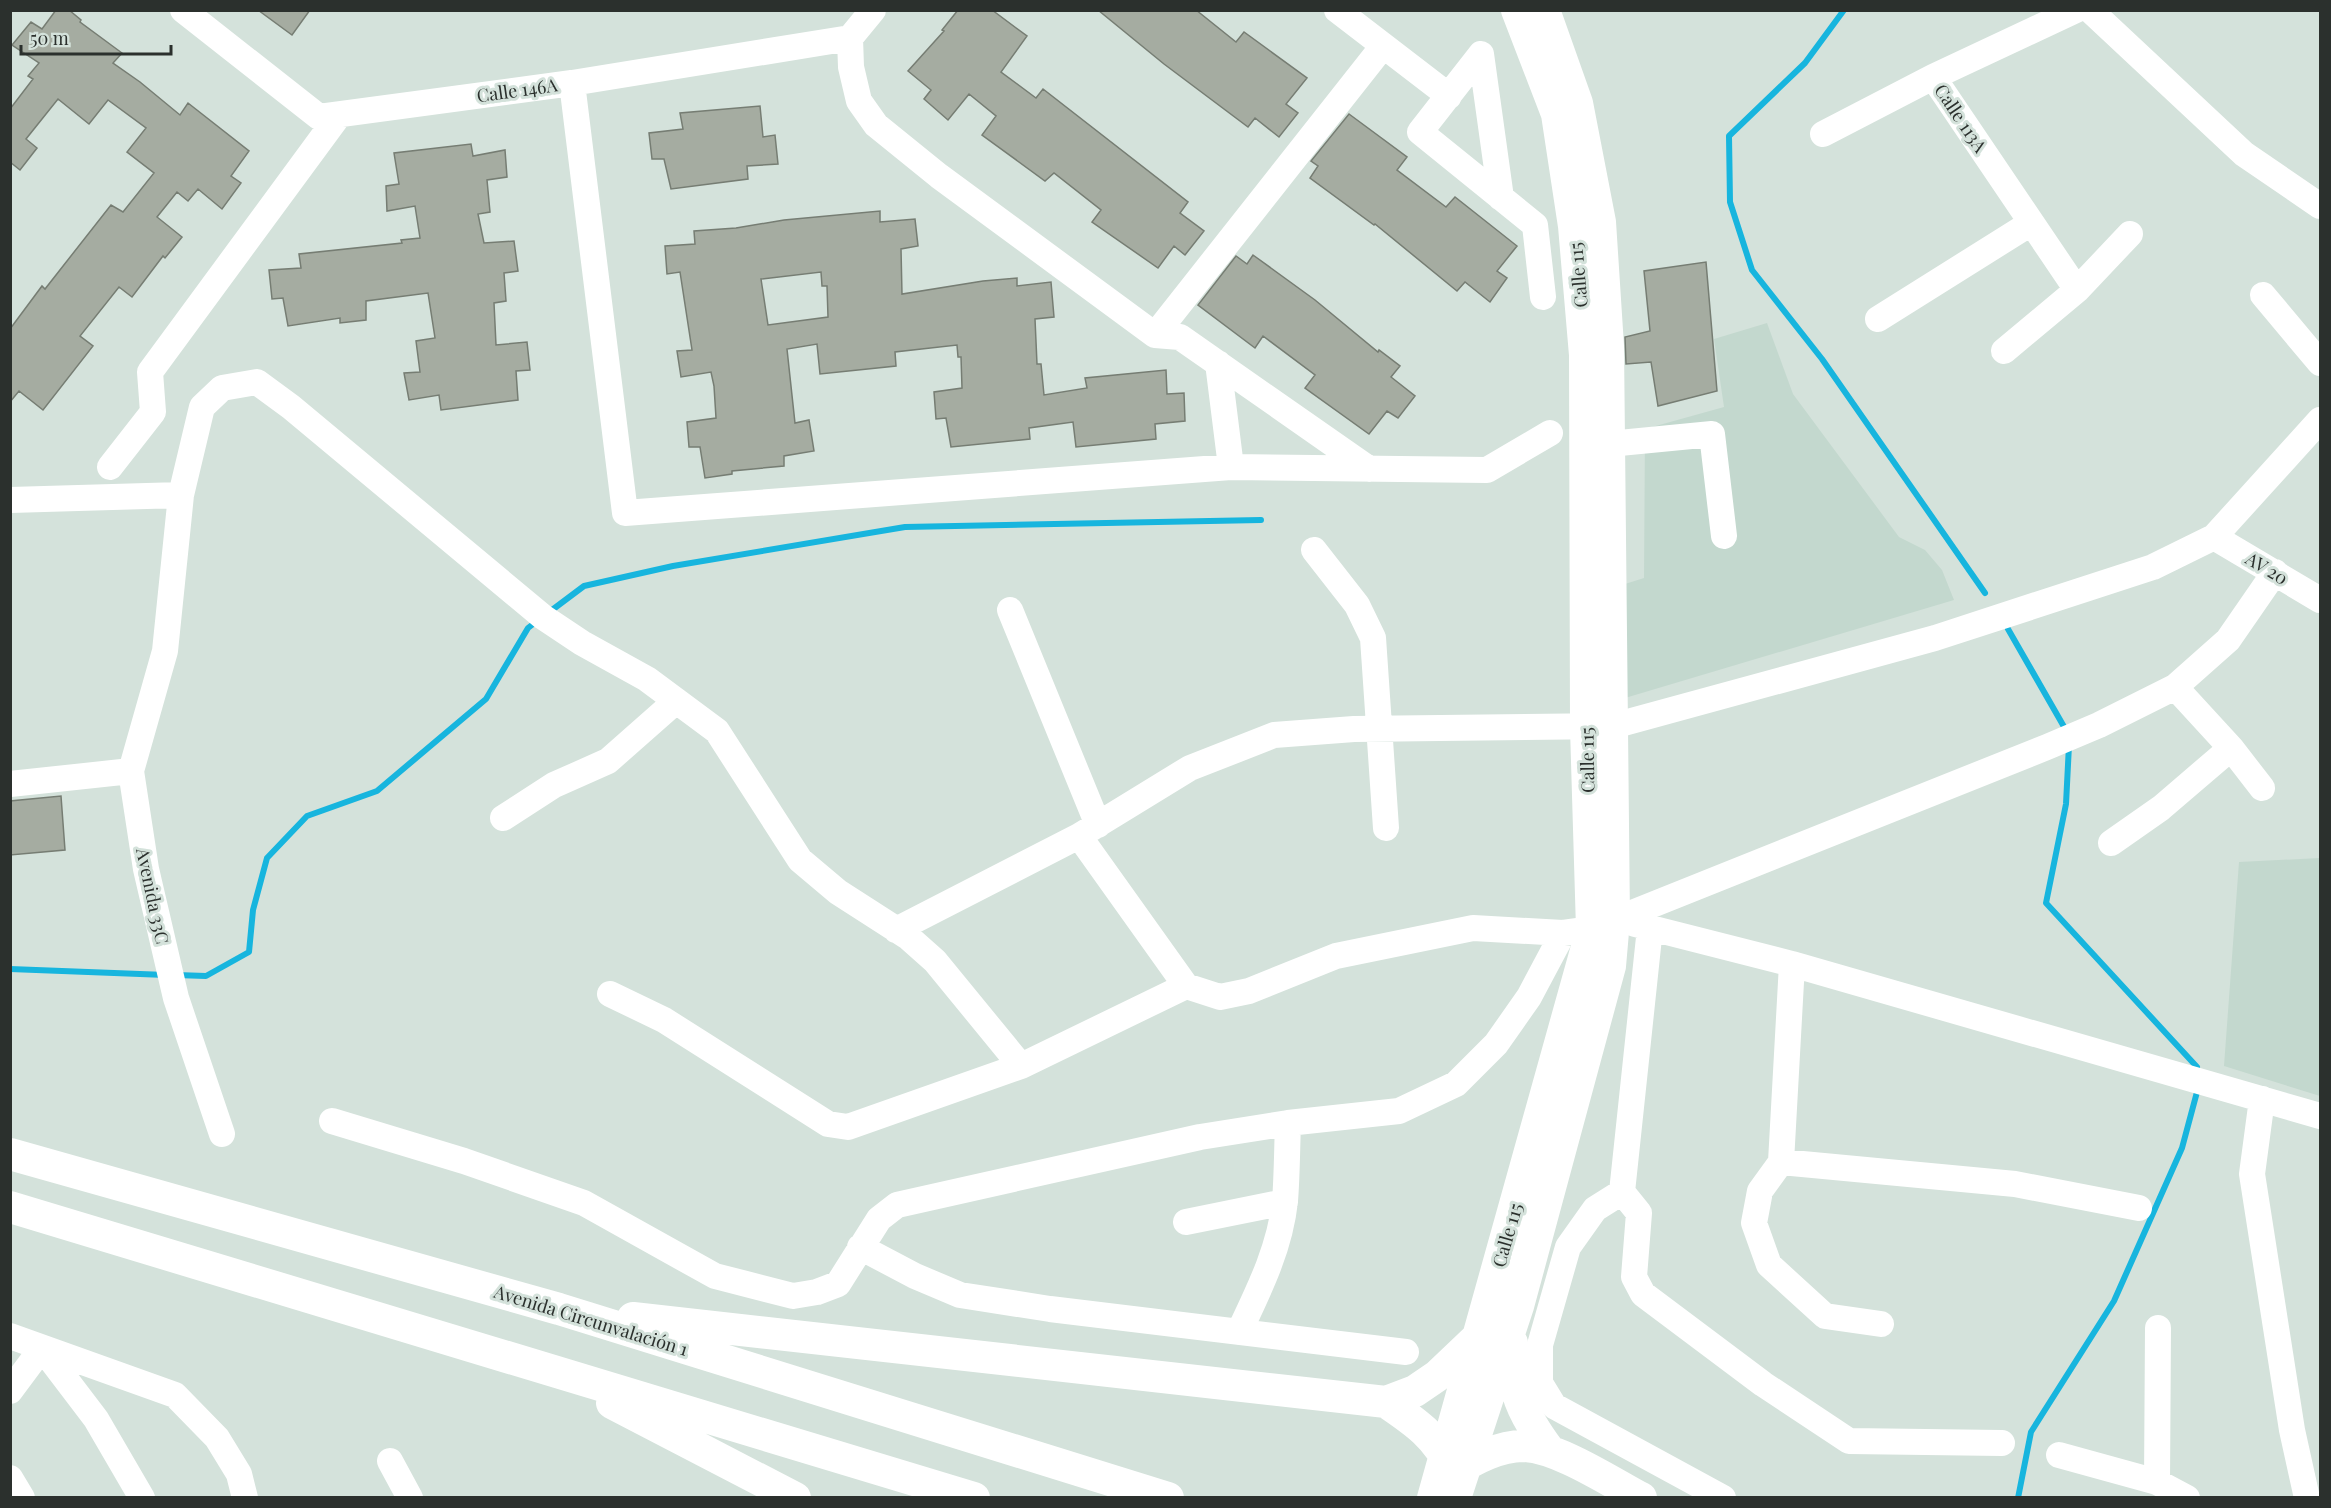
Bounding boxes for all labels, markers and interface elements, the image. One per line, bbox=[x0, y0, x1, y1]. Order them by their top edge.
scale bar bbox=[21, 18, 171, 56]
text: 50 m bbox=[30, 26, 69, 50]
street label: Calle 146A bbox=[475, 72, 560, 108]
street label: Calle 113A bbox=[1929, 79, 1993, 157]
street label: Calle 115 bbox=[1563, 241, 1593, 309]
street label: AV 20 bbox=[2241, 546, 2293, 590]
street label: Calle 115 bbox=[1574, 727, 1600, 793]
street label: Avenida 33C bbox=[131, 845, 175, 946]
street label: Calle 115 bbox=[1486, 1200, 1528, 1270]
street label: Avenida Circunvalación 1 bbox=[490, 1279, 691, 1361]

